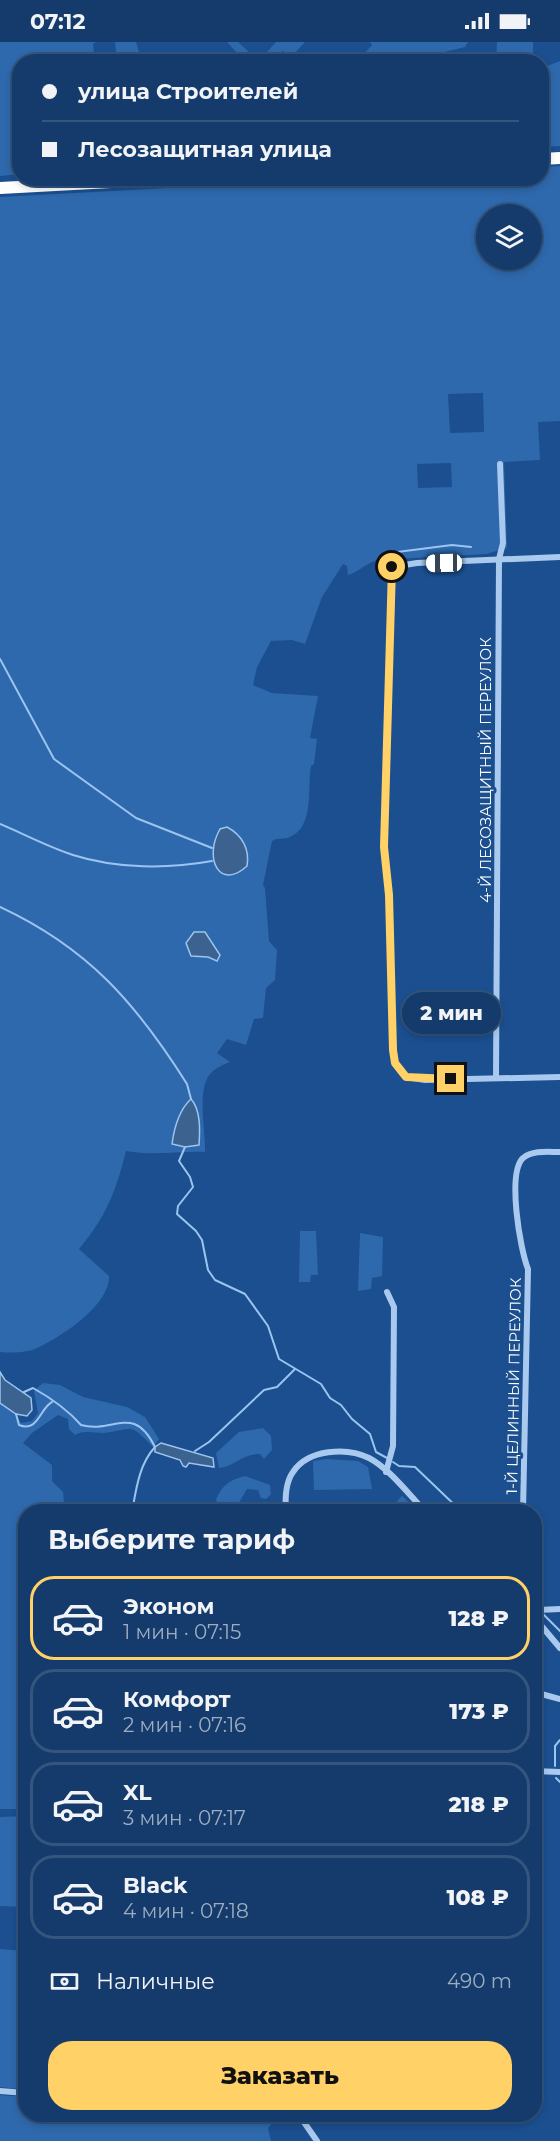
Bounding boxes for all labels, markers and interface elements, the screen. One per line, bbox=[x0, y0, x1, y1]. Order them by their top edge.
text: 07:12 bbox=[30, 8, 85, 35]
text: улица Строителей bbox=[78, 78, 298, 105]
text: Лесозащитная улица bbox=[78, 136, 332, 163]
map controls bbox=[476, 204, 542, 270]
button: layers bbox=[476, 204, 542, 270]
route start bbox=[378, 553, 405, 580]
car bbox=[426, 554, 462, 572]
street label: 4-Й ЛЕСОЗАЩИТНЫЙ ПЕРЕУЛОК bbox=[476, 637, 495, 903]
callout: 2 мин bbox=[402, 992, 500, 1034]
text: 2 мин bbox=[420, 1001, 483, 1025]
route end bbox=[437, 1065, 464, 1092]
street label: 1-Й ЦЕЛИННЫЙ ПЕРЕУЛОК bbox=[502, 1277, 525, 1495]
text: Выберите тариф bbox=[48, 1523, 295, 1556]
icon: car bbox=[51, 1591, 105, 1645]
text: Эконом bbox=[123, 1593, 214, 1620]
text: 128 ₽ bbox=[448, 1605, 509, 1632]
text: 1 мин · 07:15 bbox=[123, 1620, 241, 1644]
icon: car bbox=[51, 1684, 105, 1738]
text: Комфорт bbox=[123, 1686, 231, 1713]
text: 173 ₽ bbox=[449, 1698, 509, 1725]
text: 2 мин · 07:16 bbox=[123, 1713, 246, 1737]
icon: car bbox=[51, 1777, 105, 1831]
text: XL bbox=[123, 1779, 152, 1806]
text: 218 ₽ bbox=[448, 1791, 509, 1818]
text: 3 мин · 07:17 bbox=[123, 1806, 246, 1830]
icon: car bbox=[51, 1870, 105, 1924]
text: Black bbox=[123, 1872, 187, 1899]
text: 108 ₽ bbox=[447, 1884, 509, 1911]
text: 4 мин · 07:18 bbox=[123, 1899, 249, 1923]
icon: cash bbox=[48, 1965, 81, 1998]
text: Наличные bbox=[96, 1968, 215, 1995]
text: 490 m bbox=[447, 1969, 512, 1993]
button: Заказать bbox=[48, 2041, 512, 2110]

